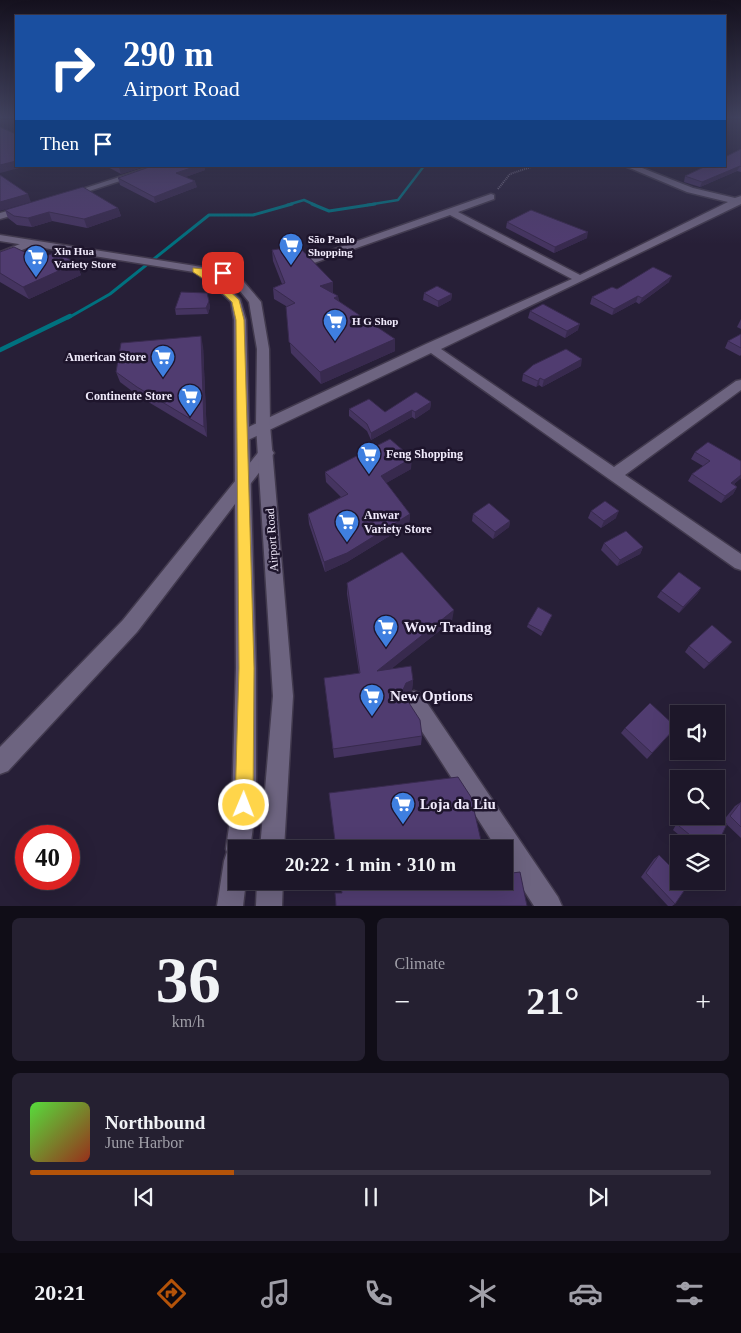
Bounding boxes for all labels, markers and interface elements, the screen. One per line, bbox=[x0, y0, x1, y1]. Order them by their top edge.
icon: right bbox=[40, 35, 105, 100]
text: 290 m bbox=[123, 35, 213, 74]
text: Airport Road bbox=[123, 76, 240, 101]
icon: arrive bbox=[89, 130, 117, 158]
text: Then bbox=[40, 133, 79, 154]
supermarket icon: São Paulo Shopping bbox=[278, 232, 304, 266]
place label: São Paulo Shopping bbox=[308, 233, 355, 258]
supermarket icon: Xin Hua Variety Store bbox=[23, 244, 49, 278]
place label: Xin Hua Variety Store bbox=[54, 245, 116, 270]
pin bbox=[202, 252, 244, 294]
icon: arrive bbox=[209, 259, 237, 287]
supermarket icon: H G Shop bbox=[322, 308, 348, 342]
place label: H G Shop bbox=[352, 315, 398, 327]
supermarket icon: American Store bbox=[150, 344, 176, 378]
place label: American Store bbox=[65, 350, 147, 364]
supermarket icon: Continente Store bbox=[177, 383, 203, 417]
place label: Continente Store bbox=[85, 389, 173, 403]
supermarket icon: Feng Shopping bbox=[356, 441, 382, 475]
place label: Feng Shopping bbox=[386, 447, 463, 461]
street label: Airport Road bbox=[263, 508, 281, 572]
place label: Anwar Variety Store bbox=[364, 508, 432, 536]
supermarket icon: Anwar Variety Store bbox=[334, 509, 360, 543]
supermarket icon: Wow Trading bbox=[373, 614, 399, 648]
place label: Wow Trading bbox=[404, 619, 492, 635]
supermarket icon: New Options bbox=[359, 683, 385, 717]
place label: New Options bbox=[390, 688, 473, 704]
map controls bbox=[670, 705, 725, 890]
button: sound bbox=[670, 705, 725, 760]
button: search bbox=[670, 770, 725, 825]
position arrow bbox=[217, 778, 269, 830]
supermarket icon: Loja da Liu bbox=[390, 791, 416, 825]
place label: Loja da Liu bbox=[420, 796, 496, 812]
speed limit sign: 40 bbox=[15, 825, 80, 890]
button: layers bbox=[670, 835, 725, 890]
text: 20:22 · 1 min · 310 m bbox=[285, 854, 456, 875]
text: 36 bbox=[156, 944, 221, 1016]
text: Climate bbox=[395, 955, 445, 972]
text: 21° bbox=[526, 980, 579, 1022]
text: − bbox=[395, 986, 410, 1017]
text: + bbox=[695, 986, 711, 1017]
text: km/h bbox=[172, 1013, 205, 1030]
text: Northbound bbox=[105, 1112, 205, 1133]
text: June Harbor bbox=[105, 1134, 184, 1151]
icon: previous bbox=[130, 1183, 158, 1211]
icon: pause bbox=[357, 1183, 385, 1211]
icon: next bbox=[584, 1183, 612, 1211]
icon: directions bbox=[154, 1276, 189, 1311]
icon: music bbox=[258, 1276, 293, 1311]
icon: phone bbox=[361, 1276, 396, 1311]
icon: climate bbox=[465, 1276, 500, 1311]
icon: car bbox=[568, 1276, 603, 1311]
icon: filters bbox=[672, 1276, 707, 1311]
text: 20:21 bbox=[34, 1280, 86, 1305]

